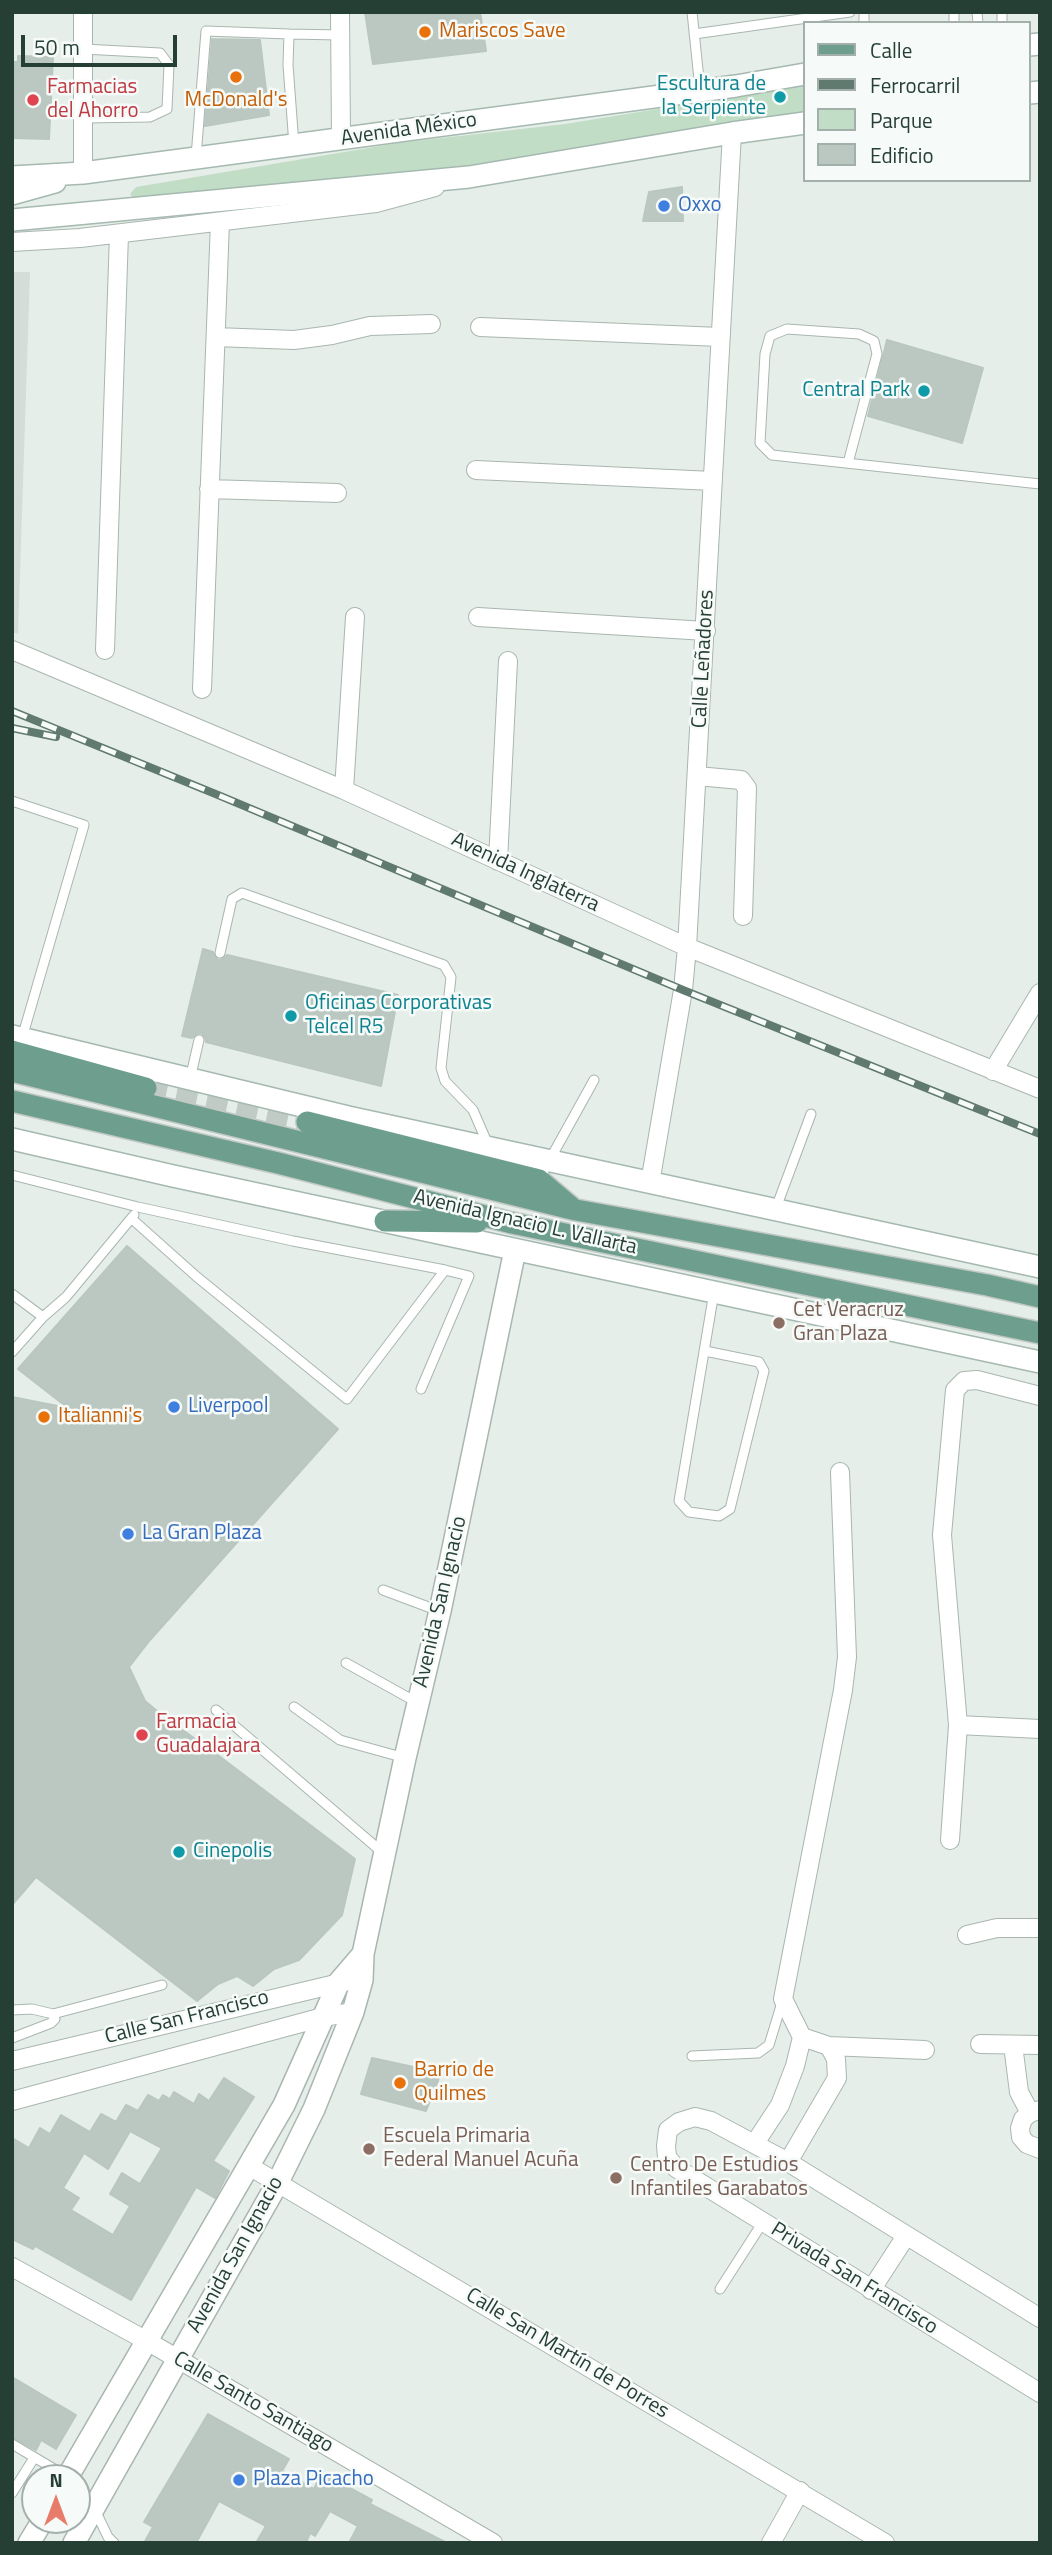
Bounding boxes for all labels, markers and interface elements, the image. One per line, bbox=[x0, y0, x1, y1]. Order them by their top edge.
place label: Mariscos Save bbox=[439, 19, 566, 45]
scale bar bbox=[24, 21, 180, 65]
legend bbox=[804, 21, 1031, 182]
marker: Mariscos Save bbox=[417, 24, 433, 40]
text: 50 m bbox=[34, 31, 80, 63]
text: Calle bbox=[870, 34, 912, 66]
marker: McDonald's bbox=[228, 69, 244, 85]
text: Ferrocarril bbox=[870, 69, 960, 101]
place label: Escultura de la Serpiente bbox=[657, 72, 766, 122]
place label: Farmacias del Ahorro bbox=[47, 75, 138, 125]
place label: McDonald's bbox=[184, 88, 288, 114]
marker: Escultura de la Serpiente bbox=[772, 89, 788, 105]
marker: Farmacias del Ahorro bbox=[25, 92, 41, 108]
text: Parque bbox=[870, 104, 933, 136]
street label: Avenida México bbox=[339, 108, 479, 152]
text: Edificio bbox=[870, 139, 934, 171]
place label: Oxxo bbox=[678, 193, 722, 219]
marker: Oxxo bbox=[656, 198, 672, 214]
place label: Central Park bbox=[802, 378, 910, 404]
marker: Central Park bbox=[916, 383, 932, 399]
street label: Calle Leñadores bbox=[688, 589, 720, 729]
street label: Avenida Inglaterra bbox=[447, 828, 603, 918]
place label: Oficinas Corporativas Telcel R5 bbox=[305, 991, 492, 1041]
marker: Oficinas Corporativas Telcel R5 bbox=[283, 1008, 299, 1024]
street label: Avenida Ignacio L. Vallarta bbox=[411, 1185, 639, 1261]
place label: Cet Veracruz Gran Plaza bbox=[793, 1298, 904, 1348]
marker: Cet Veracruz Gran Plaza bbox=[771, 1315, 787, 1331]
place label: Liverpool bbox=[188, 1394, 269, 1420]
marker: Liverpool bbox=[166, 1399, 182, 1415]
place label: Italianni's bbox=[58, 1404, 142, 1430]
marker: Italianni's bbox=[36, 1409, 52, 1425]
street label: Avenida San Ignacio bbox=[409, 1514, 473, 1690]
place label: La Gran Plaza bbox=[142, 1521, 262, 1547]
marker: La Gran Plaza bbox=[120, 1526, 136, 1542]
place label: Farmacia Guadalajara bbox=[156, 1710, 261, 1760]
marker: Farmacia Guadalajara bbox=[134, 1727, 150, 1743]
place label: Cinepolis bbox=[193, 1839, 272, 1865]
marker: Cinepolis bbox=[171, 1844, 187, 1860]
street label: Calle San Francisco bbox=[102, 1985, 272, 2051]
place label: Barrio de Quilmes bbox=[414, 2058, 494, 2108]
marker: Barrio de Quilmes bbox=[392, 2075, 408, 2091]
place label: Escuela Primaria Federal Manuel Acuña bbox=[383, 2124, 578, 2174]
marker: Escuela Primaria Federal Manuel Acuña bbox=[361, 2141, 377, 2157]
place label: Centro De Estudios Infantiles Garabatos bbox=[630, 2153, 808, 2203]
marker: Centro De Estudios Infantiles Garabatos bbox=[608, 2170, 624, 2186]
street label: Avenida San Ignacio bbox=[183, 2172, 289, 2338]
street label: Privada San Francisco bbox=[766, 2217, 942, 2341]
street label: Calle San Martín de Porres bbox=[461, 2283, 673, 2425]
street label: Calle Santo Santiago bbox=[169, 2347, 337, 2459]
north arrow bbox=[21, 2464, 91, 2534]
text: N bbox=[49, 2465, 63, 2494]
place label: Plaza Picacho bbox=[253, 2467, 374, 2493]
marker: Plaza Picacho bbox=[231, 2472, 247, 2488]

